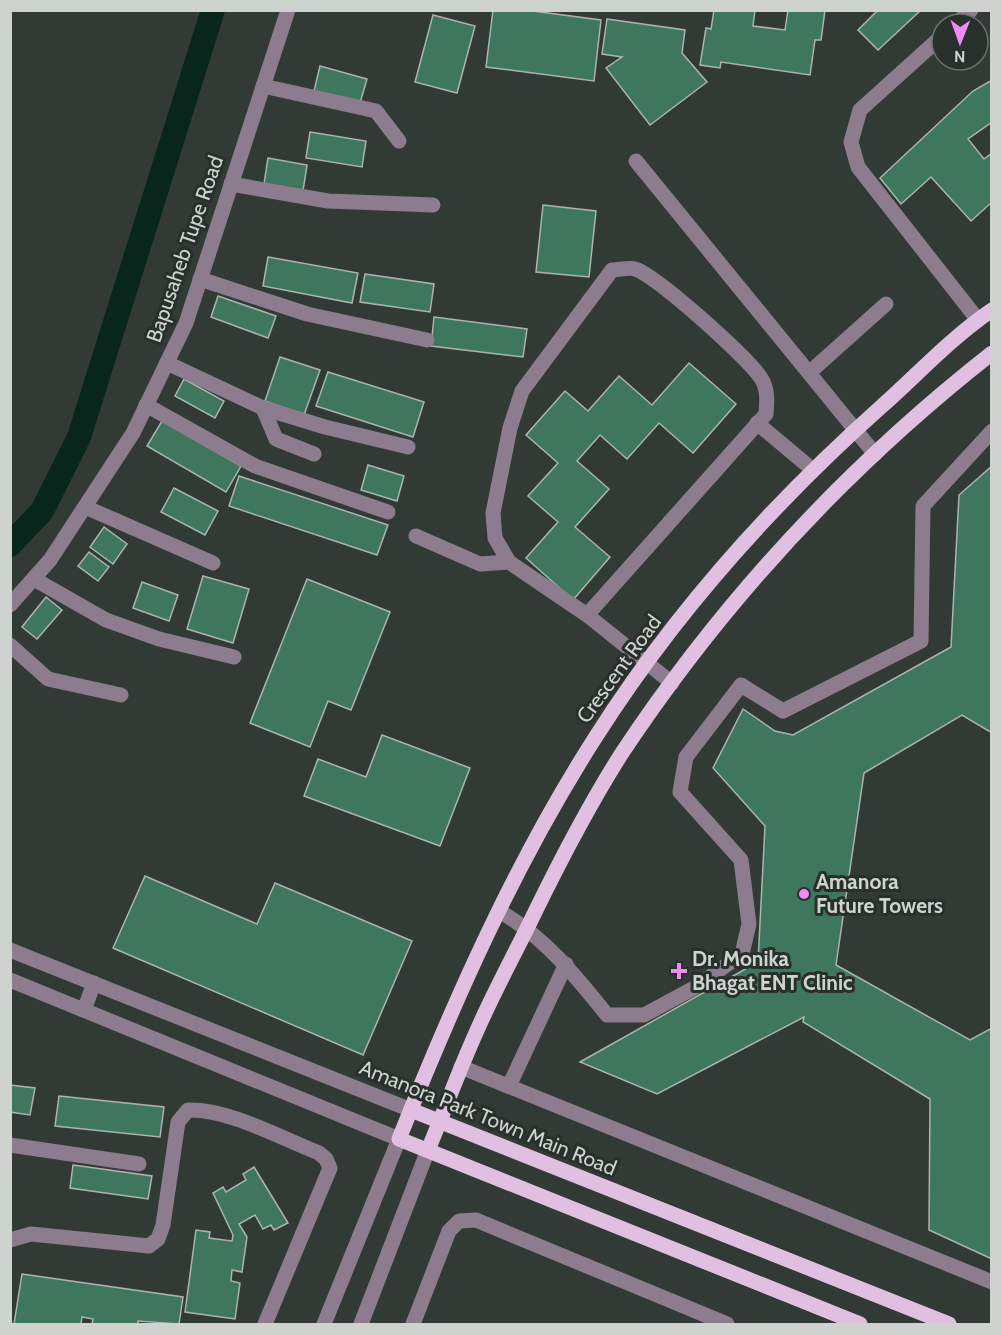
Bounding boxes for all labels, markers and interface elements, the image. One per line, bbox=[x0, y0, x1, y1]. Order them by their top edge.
north arrow bbox=[930, 12, 990, 72]
text: N bbox=[954, 47, 966, 66]
street label: Bapusaheb Tupe Road bbox=[141, 152, 228, 345]
street label: Crescent Road bbox=[571, 610, 666, 728]
place label: Amanora Future Towers bbox=[816, 869, 943, 918]
marker: Amanora Future Towers bbox=[797, 887, 811, 901]
place label: Dr. Monika Bhagat ENT Clinic bbox=[692, 946, 853, 995]
marker: Dr. Monika Bhagat ENT Clinic bbox=[670, 962, 688, 980]
street label: Amanora Park Town Main Road bbox=[356, 1054, 620, 1181]

